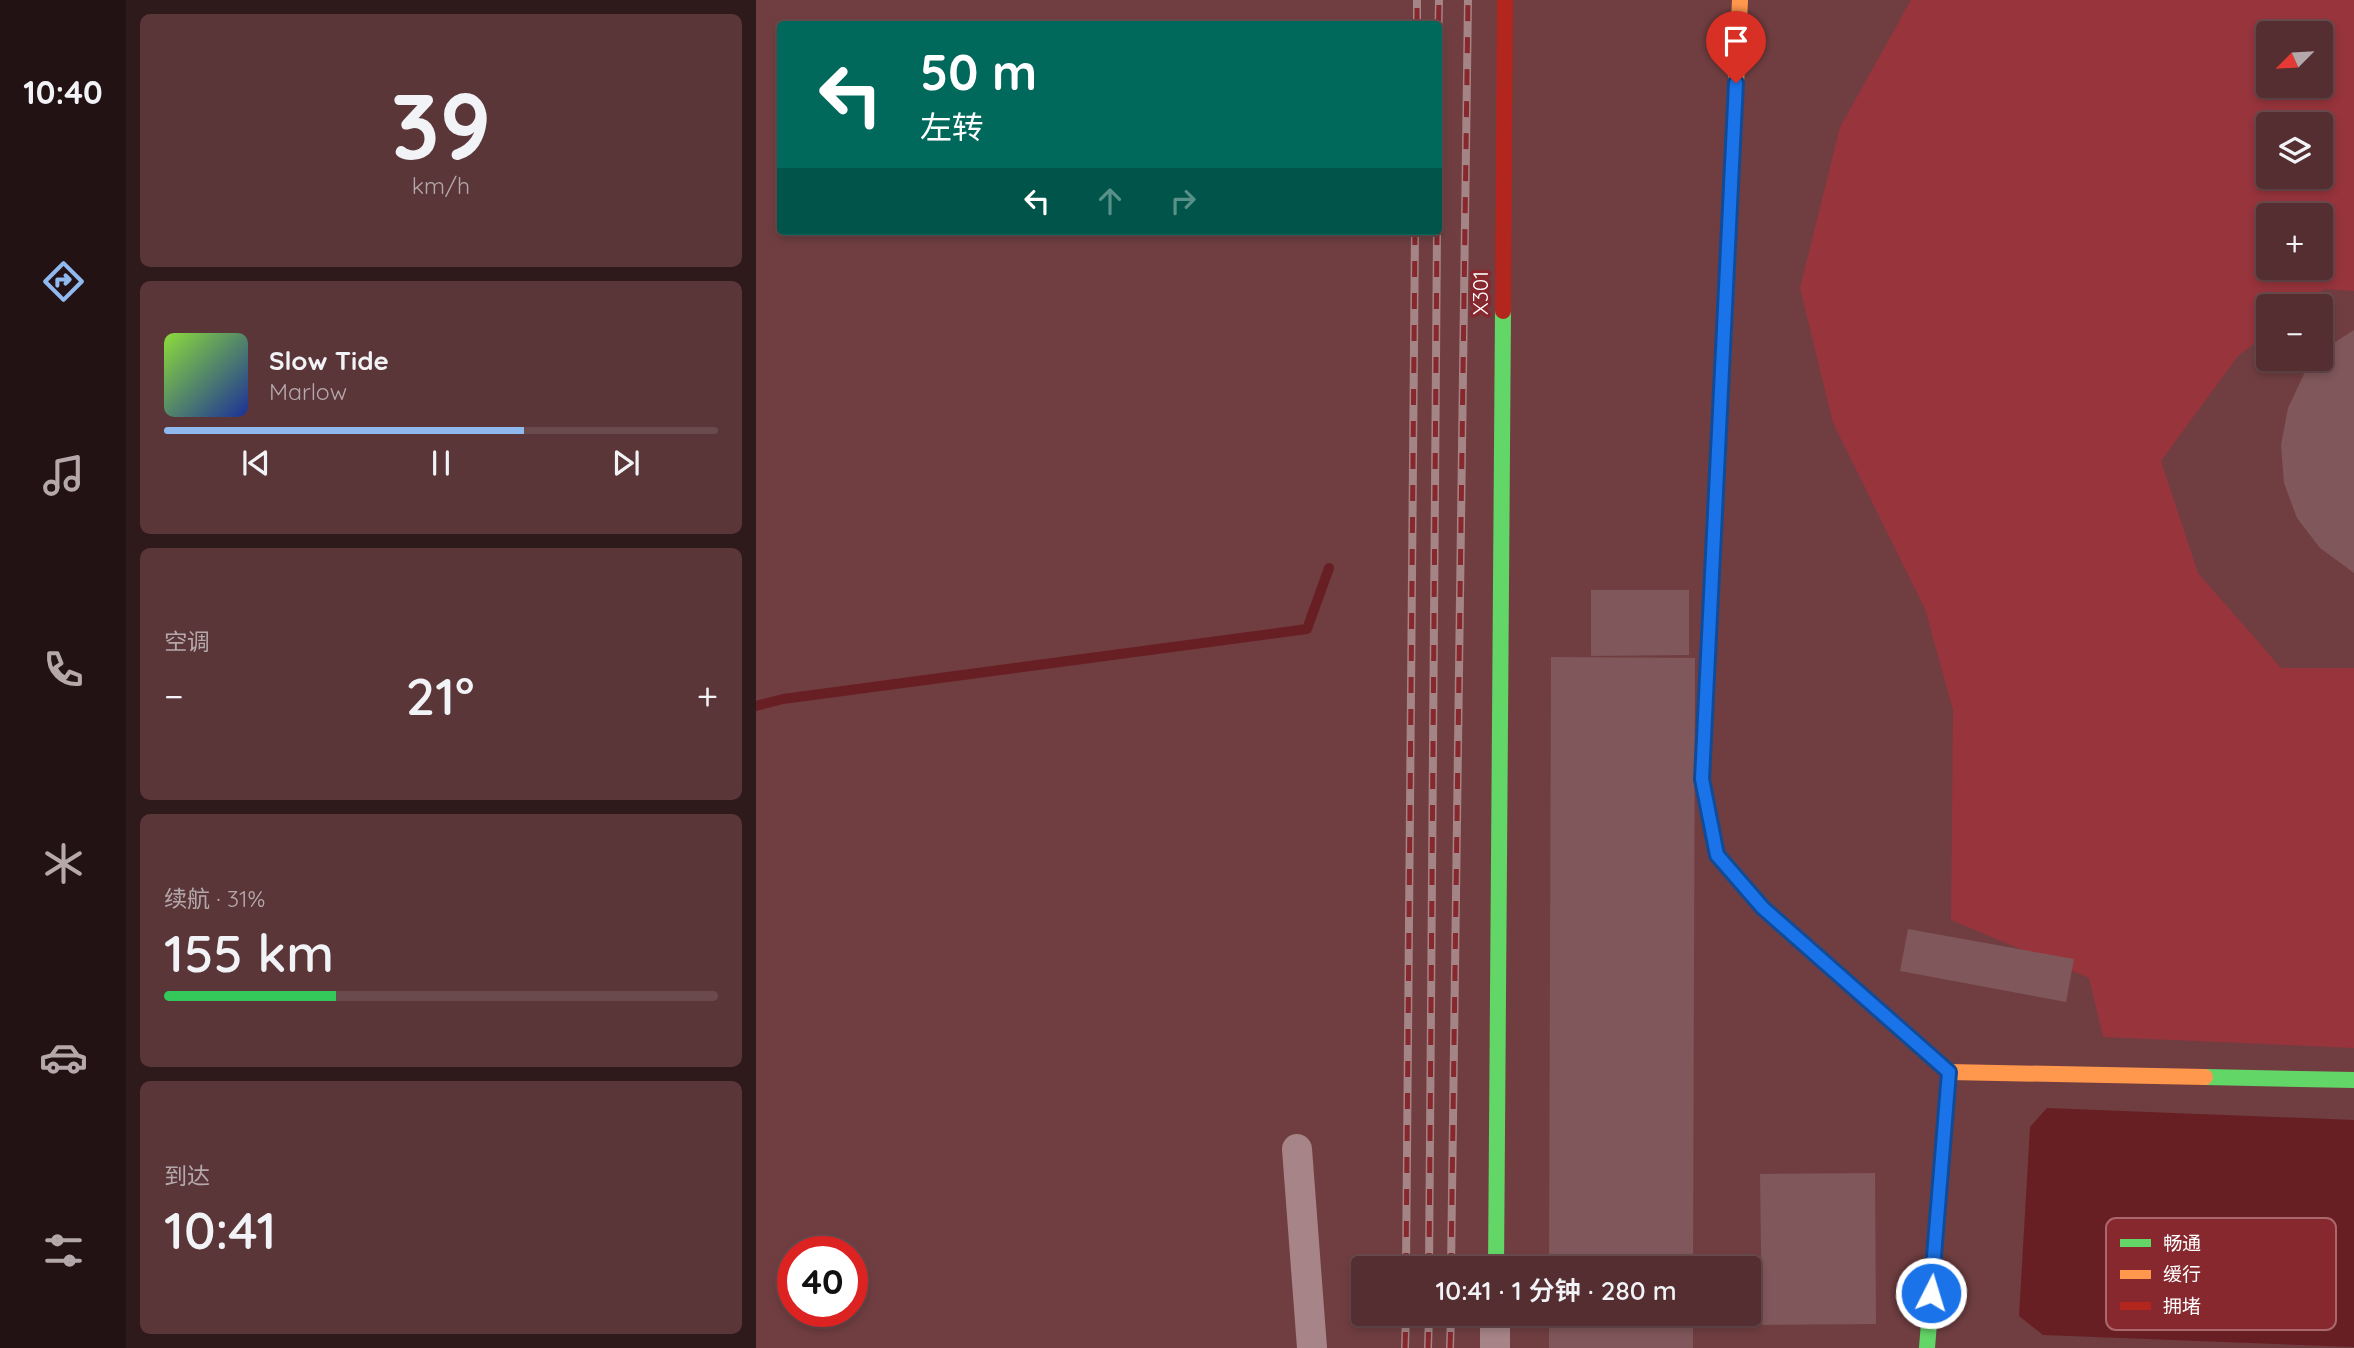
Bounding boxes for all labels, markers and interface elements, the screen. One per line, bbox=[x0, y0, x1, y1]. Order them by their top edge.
pin bbox=[1706, 11, 1766, 83]
north arrow bbox=[2256, 21, 2333, 98]
map controls bbox=[2256, 21, 2333, 371]
icon: arrive bbox=[1717, 22, 1755, 60]
text: 50 m bbox=[920, 41, 1037, 102]
icon: left bbox=[805, 49, 896, 140]
text: 39 bbox=[391, 68, 491, 182]
text: 10:40 bbox=[23, 72, 103, 112]
text: 左转 bbox=[920, 107, 984, 147]
button: layers bbox=[2256, 112, 2333, 189]
text: km/h bbox=[412, 171, 470, 200]
icon: left bbox=[1018, 182, 1056, 220]
icon: ahead bbox=[1091, 182, 1129, 220]
icon: right bbox=[1164, 182, 1202, 220]
button: + bbox=[2256, 203, 2333, 280]
icon: directions bbox=[39, 257, 88, 306]
street label: X301 bbox=[1467, 271, 1493, 315]
button: − bbox=[2256, 294, 2333, 371]
text: Slow Tide bbox=[269, 344, 389, 377]
text: Marlow bbox=[269, 377, 347, 406]
icon: previous bbox=[237, 444, 275, 482]
icon: pause bbox=[422, 444, 460, 482]
icon: next bbox=[607, 444, 645, 482]
icon: music bbox=[39, 451, 88, 500]
text: 空调 bbox=[164, 627, 210, 656]
icon: phone bbox=[39, 645, 88, 694]
text: 21° bbox=[406, 663, 474, 728]
text: − bbox=[164, 672, 184, 720]
text: + bbox=[697, 672, 718, 720]
icon: climate bbox=[39, 839, 88, 888]
text: 续航 · 31% bbox=[164, 884, 265, 913]
text: 155 km bbox=[164, 920, 334, 985]
icon: car bbox=[39, 1033, 88, 1082]
text: 到达 bbox=[164, 1161, 210, 1190]
text: 10:41 bbox=[164, 1197, 277, 1262]
legend bbox=[2106, 1218, 2336, 1330]
icon: filters bbox=[39, 1226, 88, 1275]
text: 畅通 bbox=[2163, 1231, 2201, 1255]
speed limit sign: 40 bbox=[777, 1236, 868, 1327]
position arrow bbox=[1894, 1256, 1968, 1330]
text: 缓行 bbox=[2163, 1262, 2201, 1286]
text: 10:41 · 1 分钟 · 280 m bbox=[1435, 1274, 1677, 1307]
text: 拥堵 bbox=[2163, 1294, 2201, 1318]

